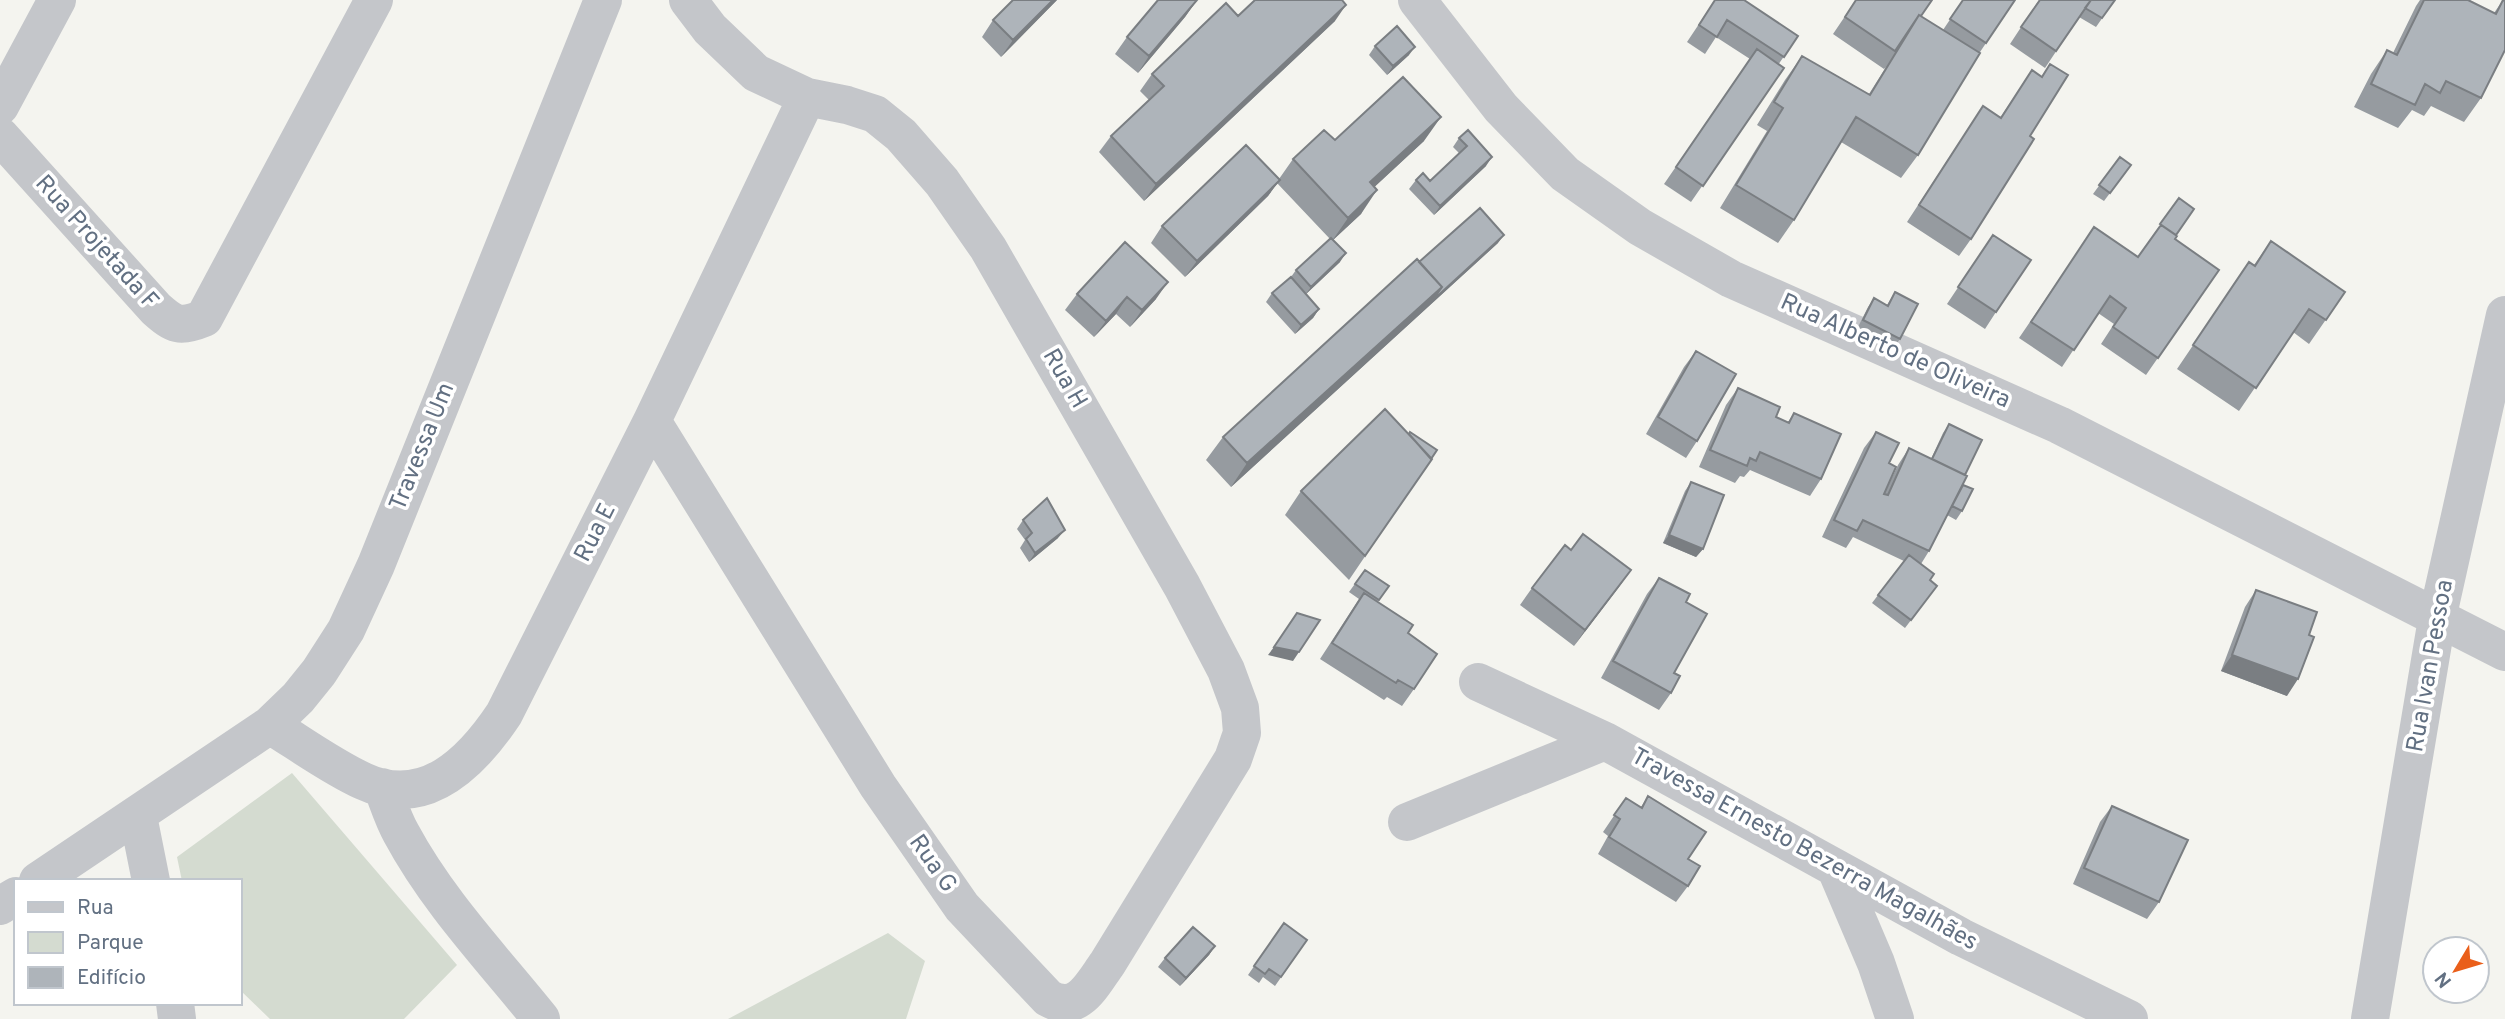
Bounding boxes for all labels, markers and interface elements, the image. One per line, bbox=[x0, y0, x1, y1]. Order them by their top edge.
street label: Rua Projetada F bbox=[28, 170, 164, 316]
street label: Rua Alberto de Oliveira bbox=[1775, 288, 2015, 416]
street label: Rua H bbox=[1035, 344, 1093, 414]
street label: Travessa Um bbox=[384, 379, 462, 515]
street label: Rua E bbox=[569, 499, 623, 567]
street label: Rua Ivan Pessoa bbox=[2401, 577, 2461, 755]
street label: Travessa Ernesto Bezerra Magalhães bbox=[1625, 742, 1983, 958]
street label: Rua G bbox=[901, 829, 963, 899]
legend bbox=[14, 879, 242, 1005]
text: Rua bbox=[77, 895, 114, 922]
text: Parque bbox=[77, 930, 144, 957]
north arrow bbox=[2421, 935, 2491, 1005]
text: Edifício bbox=[77, 965, 146, 992]
text: N bbox=[2431, 966, 2458, 992]

